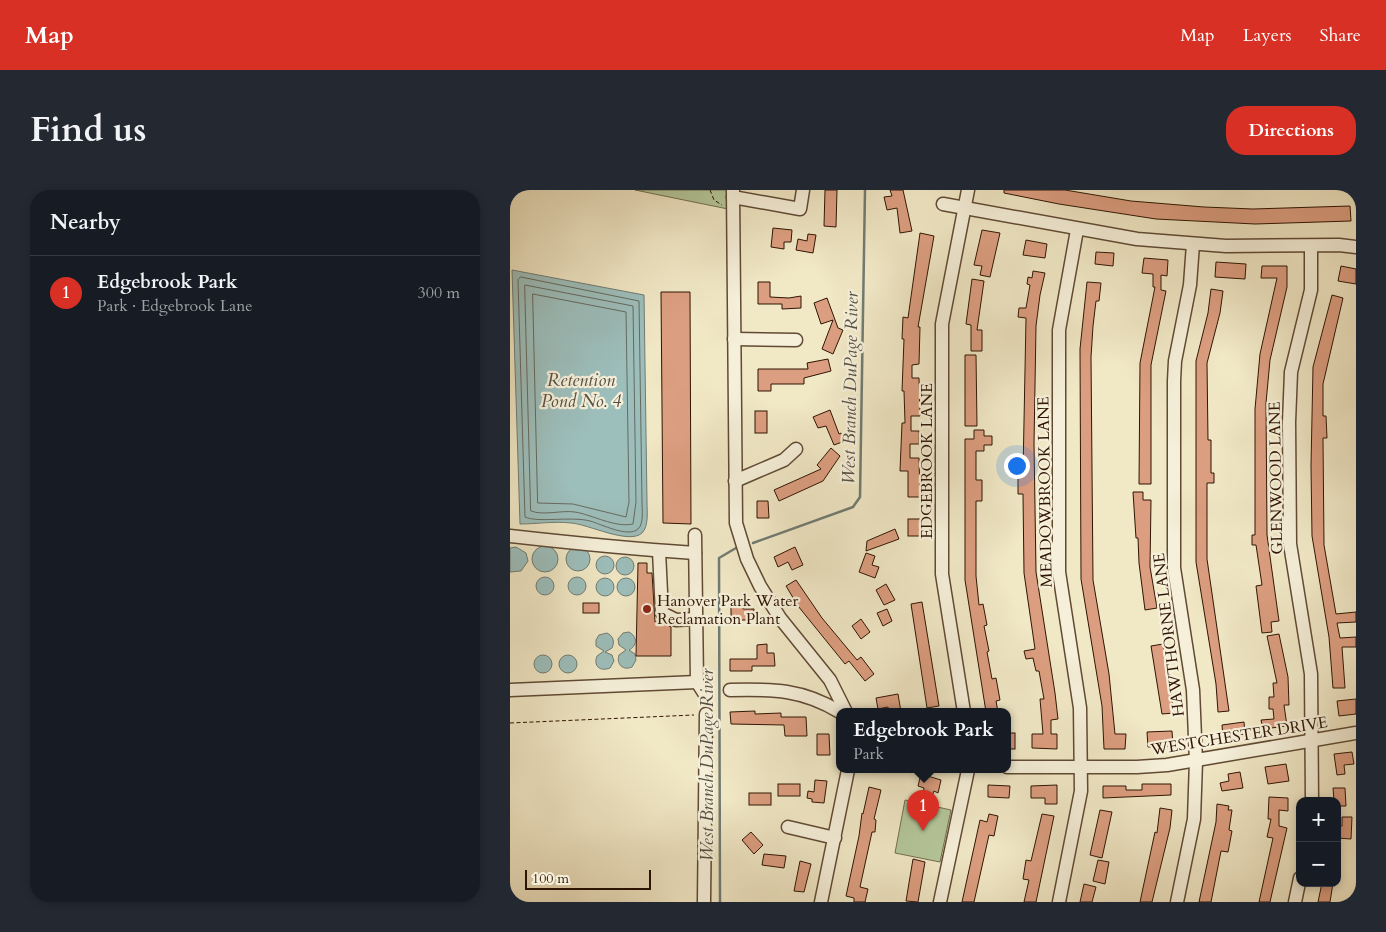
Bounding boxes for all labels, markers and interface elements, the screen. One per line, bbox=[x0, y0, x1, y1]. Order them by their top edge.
text: Map bbox=[25, 19, 74, 52]
text: Map bbox=[1180, 23, 1215, 48]
text: Layers bbox=[1243, 23, 1292, 48]
text: Share bbox=[1320, 23, 1361, 48]
text: Find us bbox=[30, 106, 146, 154]
button: Directions bbox=[1226, 106, 1356, 155]
text: Nearby bbox=[50, 208, 121, 237]
text: Edgebrook Park bbox=[97, 269, 238, 295]
text: 1 bbox=[62, 282, 70, 304]
text: 300 m bbox=[418, 282, 460, 304]
water label: West Branch DuPage River bbox=[836, 290, 865, 485]
text: Park · Edgebrook Lane bbox=[97, 295, 253, 317]
water label: Retention Pond No. 4 bbox=[541, 368, 622, 414]
street label: EDGEBROOK LANE bbox=[916, 383, 938, 539]
street label: MEADOWBROOK LANE bbox=[1032, 396, 1058, 588]
street label: GLENWOOD LANE bbox=[1264, 401, 1288, 555]
your location bbox=[1004, 453, 1030, 479]
street label: HAWTHORNE LANE bbox=[1148, 552, 1190, 718]
place label: Hanover Park Water Reclamation Plant bbox=[657, 590, 799, 630]
marker: Hanover Park Water Reclamation Plant bbox=[641, 603, 653, 615]
water label: West Branch DuPage River bbox=[695, 667, 720, 861]
popup bbox=[836, 708, 1011, 773]
street label: WESTCHESTER DRIVE bbox=[1148, 711, 1329, 761]
text: Edgebrook Park bbox=[853, 717, 994, 743]
text: Park bbox=[853, 743, 884, 765]
pin: 1 bbox=[907, 790, 939, 831]
map controls bbox=[1296, 797, 1341, 887]
button: + bbox=[1296, 797, 1341, 842]
button: − bbox=[1296, 842, 1341, 887]
scale bar bbox=[525, 867, 651, 890]
text: 100 m bbox=[532, 869, 569, 888]

